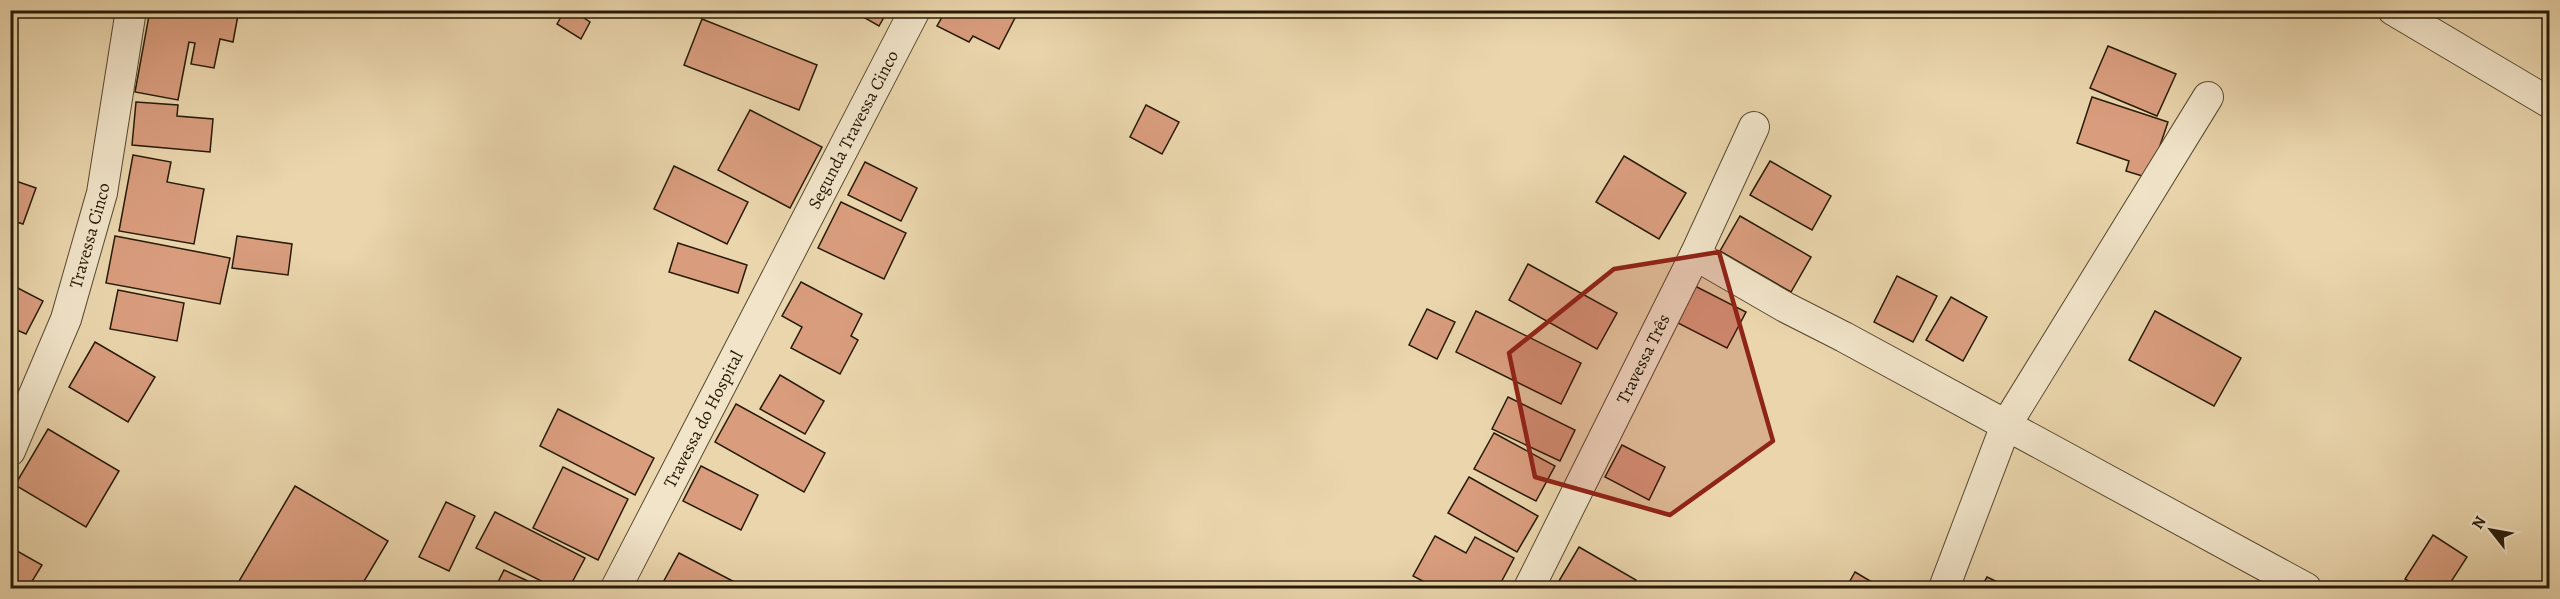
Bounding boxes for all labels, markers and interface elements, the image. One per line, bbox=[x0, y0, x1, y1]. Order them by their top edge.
street label: Segunda Travessa Cinco bbox=[802, 46, 904, 213]
street label: Travessa Cinco bbox=[63, 181, 115, 291]
street label: Travessa Três bbox=[1611, 310, 1676, 408]
street label: Travessa do Hospital bbox=[658, 346, 749, 492]
north arrow bbox=[2461, 500, 2521, 560]
text: N bbox=[2467, 512, 2492, 533]

